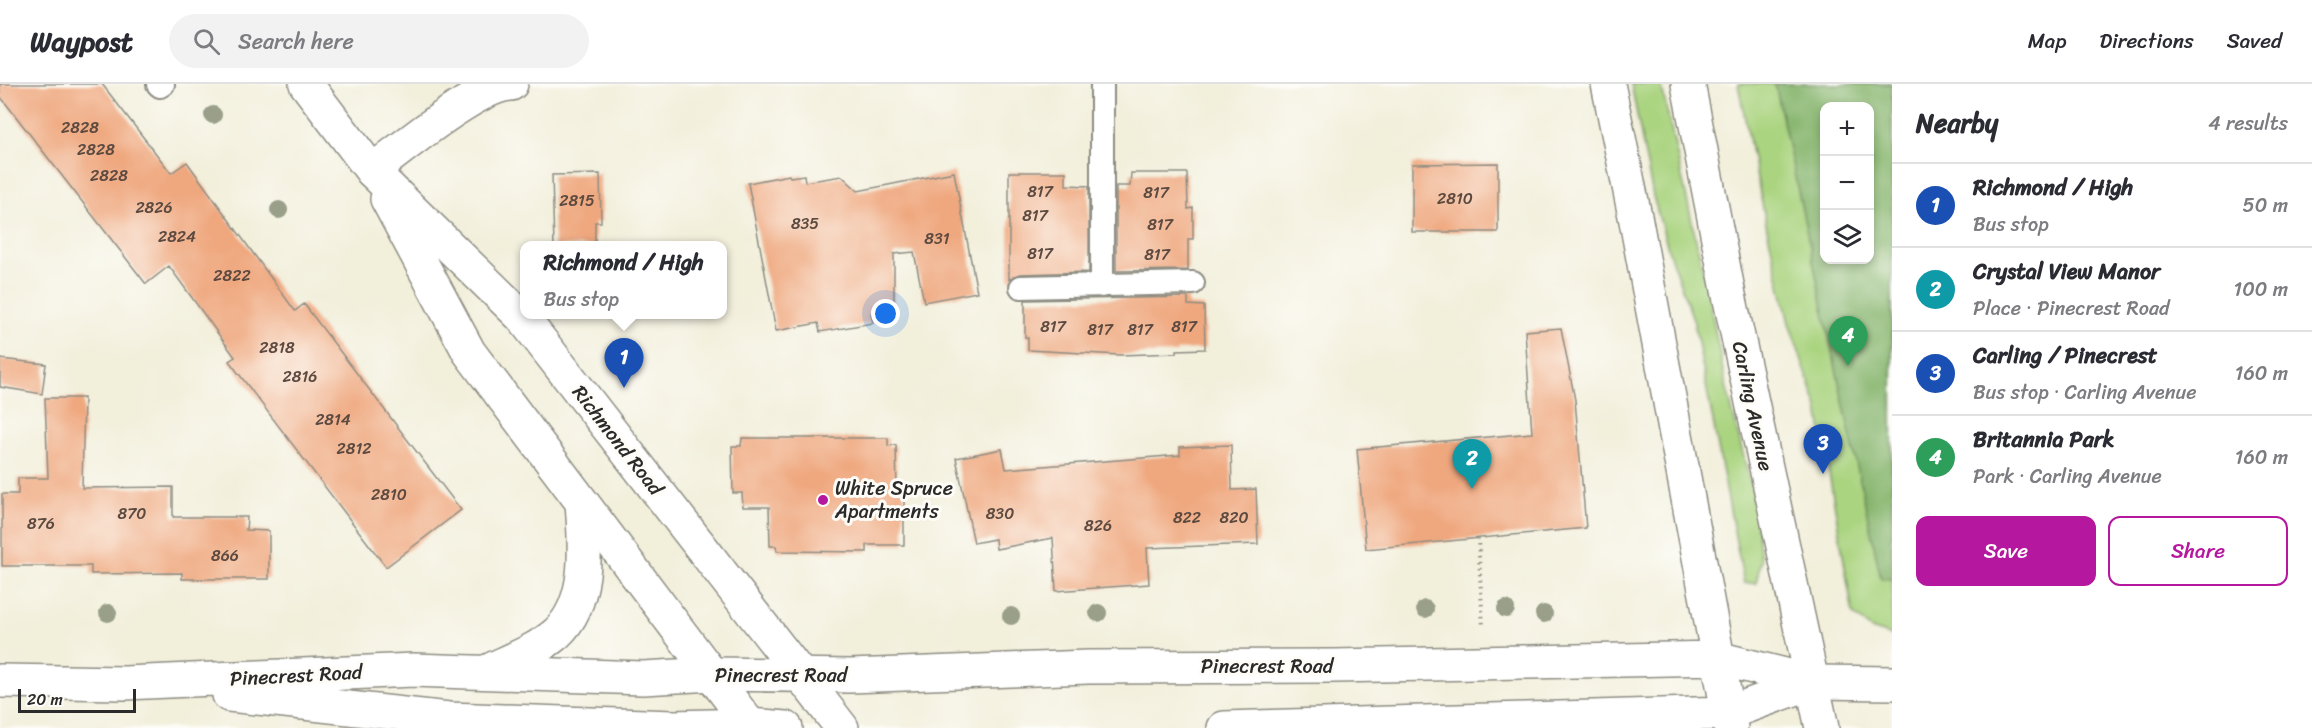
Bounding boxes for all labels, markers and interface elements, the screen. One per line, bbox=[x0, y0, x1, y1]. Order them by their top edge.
search box bbox=[169, 14, 589, 68]
text: Waypost bbox=[30, 17, 133, 66]
text: Search here bbox=[238, 22, 354, 61]
text: Map bbox=[2028, 22, 2066, 60]
text: Directions bbox=[2099, 22, 2194, 60]
text: Saved bbox=[2227, 22, 2282, 60]
icon: search bbox=[190, 25, 223, 58]
text: Nearby bbox=[1916, 100, 1998, 146]
map controls bbox=[1820, 102, 1874, 264]
button: + bbox=[1820, 102, 1874, 156]
text: 4 results bbox=[2208, 106, 2288, 141]
house number: 2828 bbox=[61, 113, 99, 142]
house number: 2828 bbox=[77, 135, 115, 164]
button: − bbox=[1820, 156, 1874, 210]
house number: 2828 bbox=[90, 161, 128, 190]
text: Richmond / High bbox=[1973, 168, 2133, 207]
house number: 817 bbox=[1027, 177, 1054, 206]
house number: 817 bbox=[1143, 178, 1170, 207]
house number: 2810 bbox=[1437, 184, 1473, 213]
house number: 2815 bbox=[559, 186, 595, 215]
text: 1 bbox=[1931, 188, 1940, 223]
text: 50 m bbox=[2243, 188, 2288, 223]
house number: 2826 bbox=[135, 193, 173, 222]
house number: 817 bbox=[1022, 201, 1049, 230]
text: Bus stop bbox=[1973, 207, 2049, 242]
house number: 835 bbox=[791, 209, 819, 238]
house number: 817 bbox=[1147, 210, 1174, 239]
button: layers bbox=[1820, 210, 1874, 264]
house number: 2824 bbox=[158, 222, 196, 251]
house number: 831 bbox=[924, 224, 950, 253]
house number: 817 bbox=[1027, 239, 1054, 268]
house number: 817 bbox=[1144, 240, 1171, 269]
popup bbox=[520, 241, 727, 319]
text: Richmond / High bbox=[543, 243, 704, 282]
text: Crystal View Manor bbox=[1973, 252, 2160, 291]
house number: 2822 bbox=[213, 261, 251, 290]
text: 2 bbox=[1930, 272, 1941, 307]
text: 100 m bbox=[2234, 272, 2288, 307]
text: Bus stop bbox=[543, 282, 619, 317]
text: Place · Pinecrest Road bbox=[1973, 291, 2169, 326]
your location bbox=[871, 299, 900, 328]
house number: 817 bbox=[1040, 312, 1067, 341]
house number: 817 bbox=[1171, 312, 1198, 341]
house number: 817 bbox=[1087, 315, 1114, 344]
house number: 817 bbox=[1127, 315, 1154, 344]
pin: 4 bbox=[1828, 316, 1868, 366]
house number: 2818 bbox=[259, 333, 295, 362]
text: Carling / Pinecrest bbox=[1973, 336, 2157, 375]
pin: 1 bbox=[604, 338, 644, 388]
street label: Carling Avenue bbox=[1722, 338, 1783, 474]
text: 3 bbox=[1930, 356, 1941, 391]
text: 160 m bbox=[2235, 356, 2288, 391]
house number: 2816 bbox=[283, 362, 317, 391]
text: Bus stop · Carling Avenue bbox=[1973, 375, 2197, 410]
street label: Richmond Road bbox=[563, 377, 673, 505]
house number: 2814 bbox=[315, 405, 351, 434]
text: Britannia Park bbox=[1973, 420, 2114, 459]
pin: 3 bbox=[1804, 424, 1842, 474]
house number: 2812 bbox=[337, 434, 371, 463]
pin: 2 bbox=[1452, 440, 1492, 489]
text: 4 bbox=[1929, 440, 1942, 475]
text: 160 m bbox=[2235, 440, 2288, 475]
text: Park · Carling Avenue bbox=[1973, 459, 2162, 494]
place label: White Spruce Apartments bbox=[834, 471, 953, 529]
house number: 2810 bbox=[371, 480, 407, 509]
marker: White Spruce Apartments bbox=[816, 493, 830, 507]
house number: 870 bbox=[118, 499, 146, 528]
house number: 830 bbox=[986, 499, 1014, 528]
house number: 822 bbox=[1173, 503, 1201, 532]
house number: 820 bbox=[1220, 503, 1249, 532]
house number: 876 bbox=[27, 509, 55, 538]
house number: 826 bbox=[1084, 511, 1112, 540]
button: Save bbox=[1916, 516, 2096, 586]
button: Share bbox=[2108, 516, 2288, 586]
house number: 866 bbox=[211, 541, 239, 570]
street label: Pinecrest Road bbox=[1201, 649, 1335, 684]
street label: Pinecrest Road bbox=[229, 654, 365, 696]
street label: Pinecrest Road bbox=[715, 658, 849, 693]
text: 20 m bbox=[27, 685, 63, 714]
scale bar bbox=[18, 686, 136, 714]

